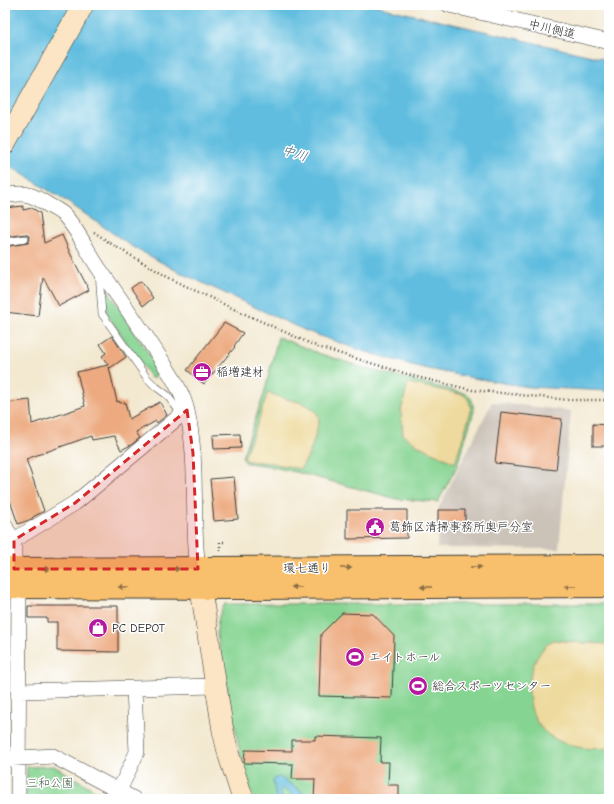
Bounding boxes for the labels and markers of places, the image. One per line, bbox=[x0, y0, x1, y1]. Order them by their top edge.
office icon: 稲増建材 bbox=[191, 361, 213, 383]
place label: 稲増建材 bbox=[216, 365, 264, 379]
public building icon: 葛飾区清掃事務所奥戸分室 bbox=[364, 516, 386, 538]
place label: 葛飾区清掃事務所奥戸分室 bbox=[389, 520, 533, 534]
shop icon: PC DEPOT bbox=[87, 617, 109, 639]
place label: PC DEPOT bbox=[112, 621, 166, 635]
sports icon: エイトホール bbox=[344, 646, 366, 668]
place label: エイトホール bbox=[369, 650, 440, 664]
sports icon: 総合スポーツセンター bbox=[407, 675, 429, 697]
place label: 総合スポーツセンター bbox=[432, 679, 551, 693]

